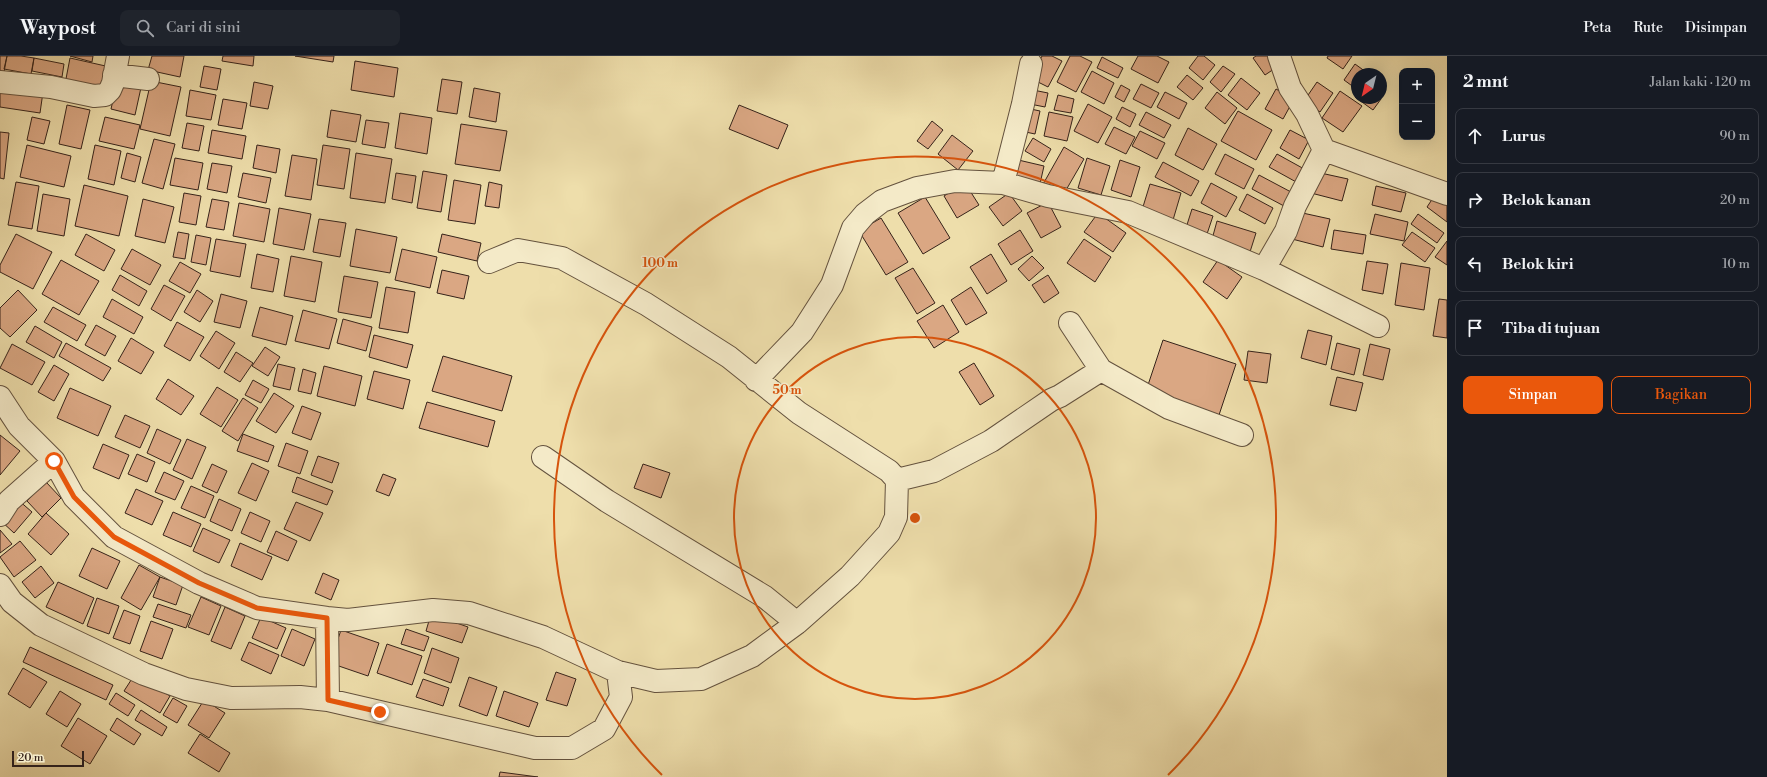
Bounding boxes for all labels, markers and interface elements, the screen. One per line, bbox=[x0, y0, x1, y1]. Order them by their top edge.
search box bbox=[120, 10, 400, 46]
text: Waypost bbox=[20, 16, 96, 40]
icon: search bbox=[134, 17, 156, 39]
text: Cari di sini bbox=[166, 18, 241, 37]
text: Peta bbox=[1583, 19, 1611, 37]
text: Rute bbox=[1633, 19, 1663, 37]
text: Disimpan bbox=[1685, 19, 1747, 37]
north arrow bbox=[1351, 68, 1387, 104]
map controls bbox=[1399, 68, 1435, 140]
button: + bbox=[1399, 68, 1435, 104]
text: 2 mnt bbox=[1463, 71, 1508, 93]
text: Jalan kaki · 120 m bbox=[1650, 74, 1751, 90]
button: − bbox=[1399, 104, 1435, 140]
icon: ahead bbox=[1464, 125, 1486, 147]
text: Lurus bbox=[1502, 127, 1545, 146]
text: 90 m bbox=[1719, 128, 1750, 144]
icon: right bbox=[1464, 189, 1486, 211]
text: Belok kanan bbox=[1502, 191, 1591, 210]
text: 20 m bbox=[1720, 192, 1750, 208]
icon: left bbox=[1464, 253, 1486, 275]
text: Belok kiri bbox=[1502, 255, 1573, 274]
text: 100 m bbox=[642, 256, 678, 271]
text: 10 m bbox=[1722, 256, 1750, 272]
icon: arrive bbox=[1464, 317, 1486, 339]
text: Tiba di tujuan bbox=[1502, 319, 1600, 338]
button: Simpan bbox=[1463, 376, 1603, 414]
button: Bagikan bbox=[1611, 376, 1751, 414]
text: 50 m bbox=[772, 383, 802, 398]
route start bbox=[45, 452, 63, 470]
centre of rings bbox=[908, 511, 922, 525]
route end bbox=[371, 703, 389, 721]
scale bar bbox=[12, 749, 84, 768]
text: 20 m bbox=[18, 751, 43, 765]

